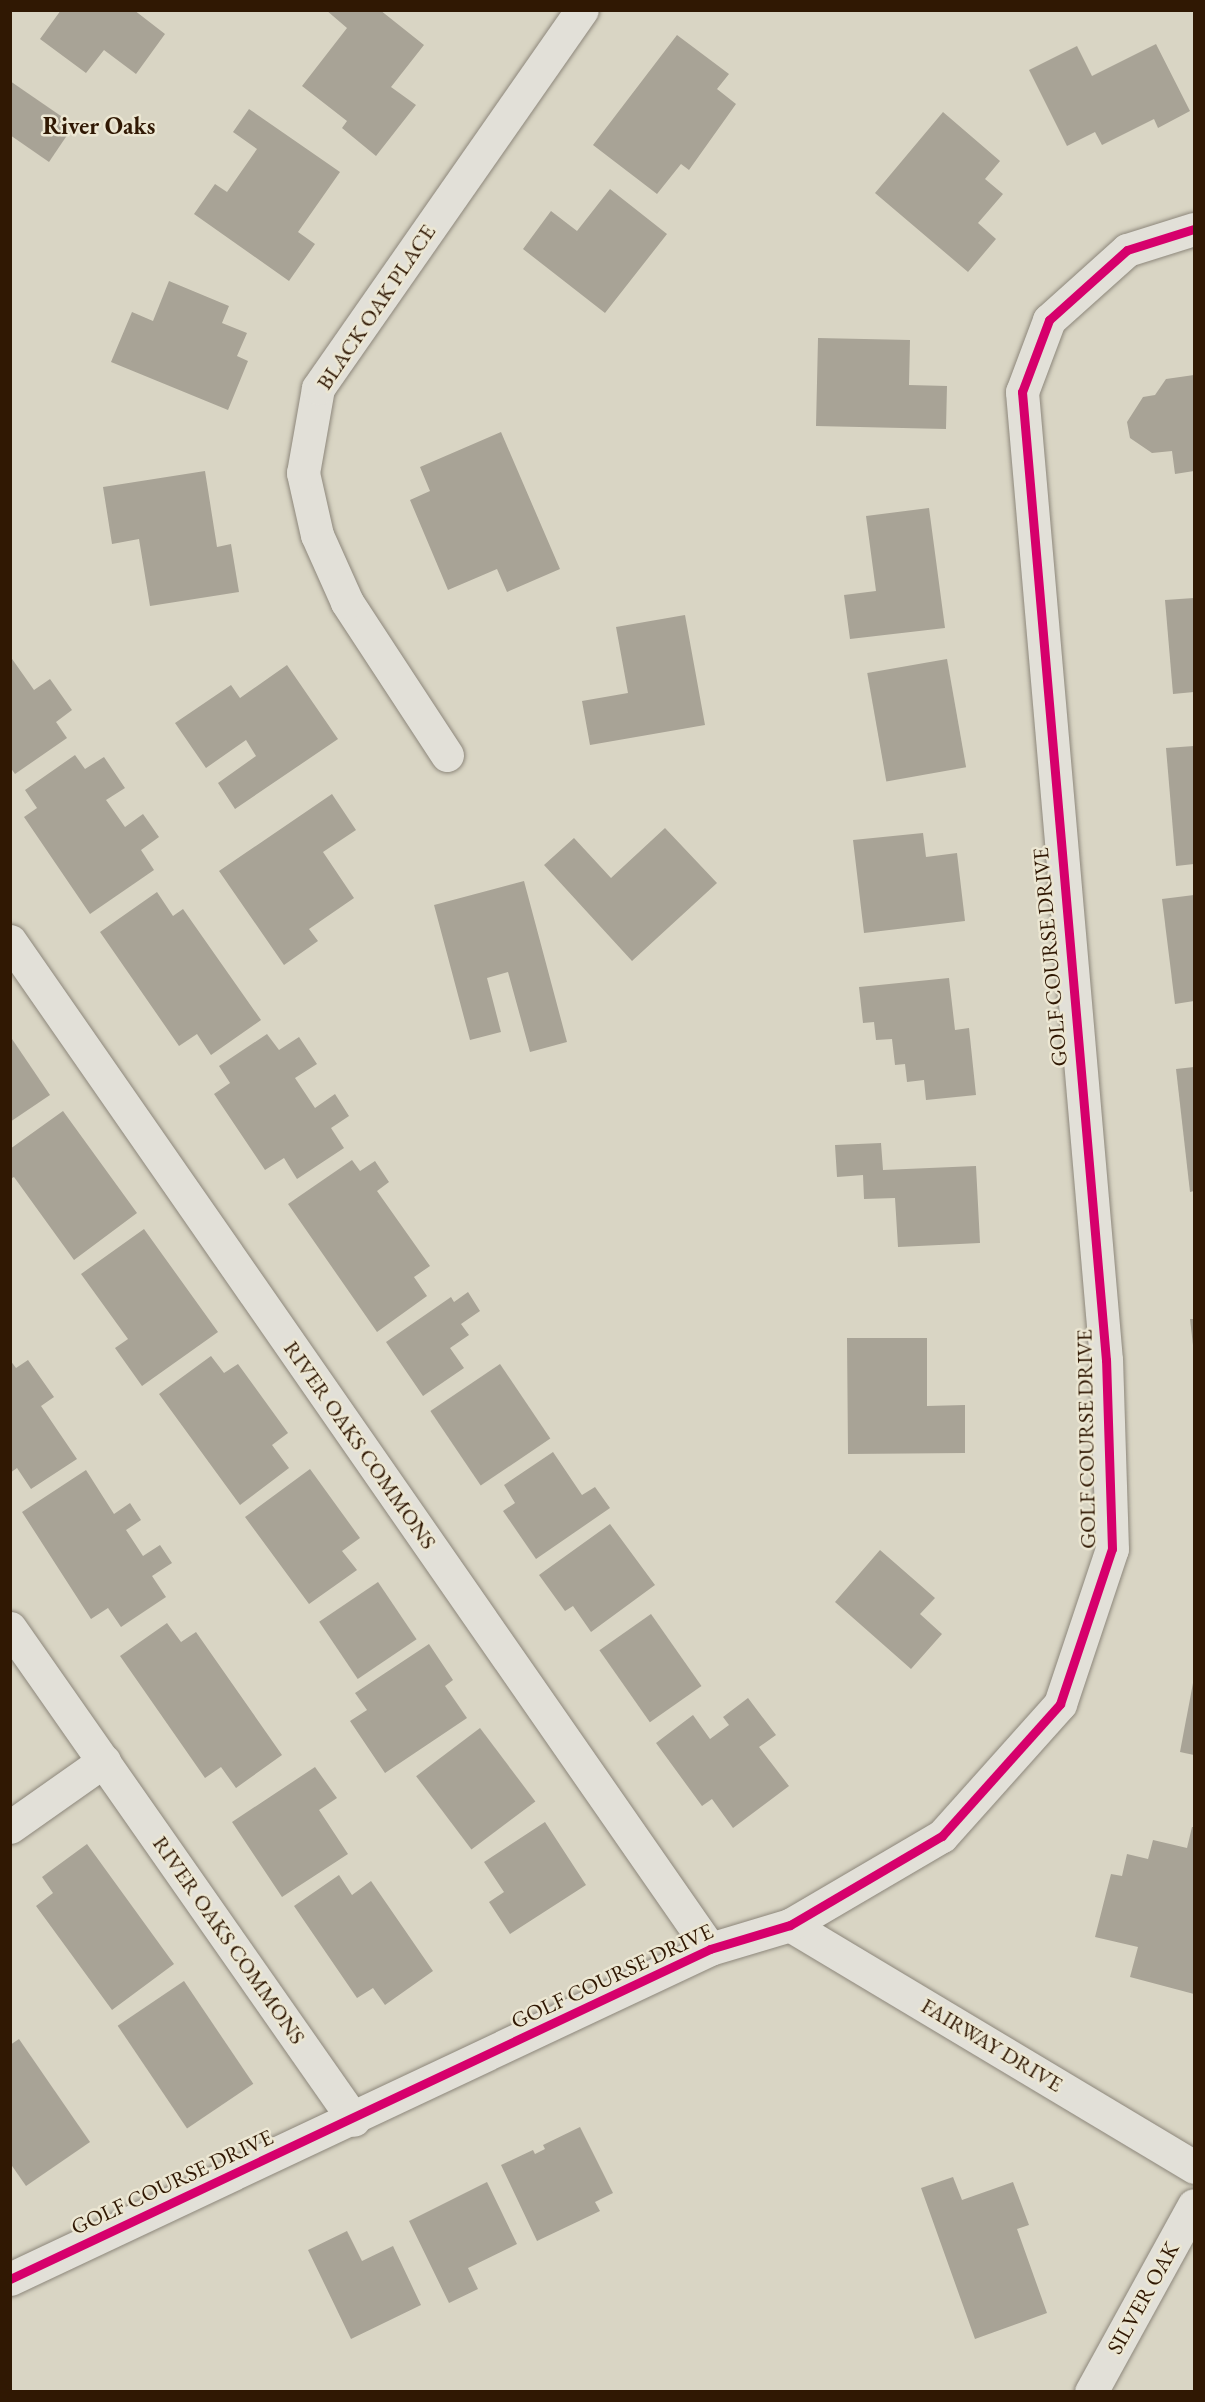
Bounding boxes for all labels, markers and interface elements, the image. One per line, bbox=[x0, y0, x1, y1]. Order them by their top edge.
district label: River Oaks bbox=[43, 112, 155, 140]
street label: BLACK OAK PLACE bbox=[311, 219, 441, 395]
street label: GOLF COURSE DRIVE bbox=[1027, 846, 1073, 1068]
street label: GOLF COURSE DRIVE bbox=[1071, 1329, 1101, 1549]
street label: RIVER OAKS COMMONS bbox=[278, 1336, 442, 1554]
street label: RIVER OAKS COMMONS bbox=[147, 1831, 311, 2049]
street label: GOLF COURSE DRIVE bbox=[507, 1918, 717, 2034]
street label: FAIRWAY DRIVE bbox=[916, 1992, 1068, 2098]
street label: GOLF COURSE DRIVE bbox=[67, 2124, 277, 2240]
street label: SILVER OAK bbox=[1101, 2237, 1185, 2359]

